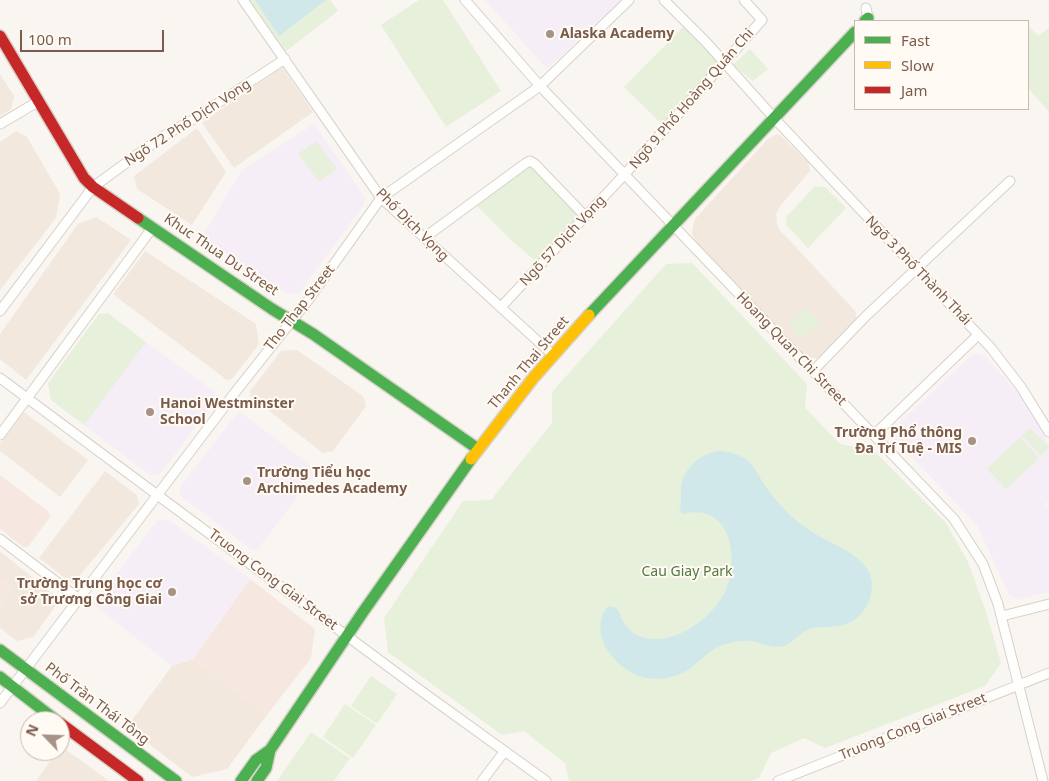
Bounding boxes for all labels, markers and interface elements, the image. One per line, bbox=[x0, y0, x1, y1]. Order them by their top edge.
scale bar bbox=[22, 20, 166, 52]
legend bbox=[854, 20, 1029, 110]
street label: Ngõ 9 Phố Hoàng Quán Chi bbox=[626, 25, 758, 173]
place label: Alaska Academy bbox=[560, 26, 674, 42]
marker: Alaska Academy bbox=[544, 28, 556, 40]
text: 100 m bbox=[28, 29, 72, 49]
text: Fast bbox=[901, 30, 930, 50]
text: Slow bbox=[901, 55, 934, 75]
street label: Ngõ 72 Phố Dịch Vọng bbox=[122, 76, 254, 170]
text: Jam bbox=[901, 80, 928, 100]
street label: Phố Dịch Vọng bbox=[372, 185, 452, 265]
street label: Ngõ 57 Dịch Vọng bbox=[517, 192, 609, 290]
street label: Khuc Thua Du Street bbox=[161, 210, 281, 300]
street label: Ngõ 3 Phố Thành Thái bbox=[861, 213, 975, 329]
street label: Tho Thap Street bbox=[261, 262, 339, 354]
street label: Hoang Quan Chi Street bbox=[732, 289, 850, 409]
street label: Thanh Thai Street bbox=[485, 313, 573, 413]
place label: Hanoi Westminster School bbox=[160, 396, 294, 428]
marker: Hanoi Westminster School bbox=[144, 406, 156, 418]
place label: Trường Phổ thông Đa Trí Tuệ - MIS bbox=[835, 425, 962, 458]
marker: Trường Phổ thông Đa Trí Tuệ - MIS bbox=[966, 435, 978, 447]
place label: Trường Tiểu học Archimedes Academy bbox=[257, 465, 407, 498]
marker: Trường Tiểu học Archimedes Academy bbox=[241, 475, 253, 487]
street label: Truong Cong Giai Street bbox=[205, 526, 341, 634]
park label: Cau Giay Park bbox=[641, 564, 733, 580]
place label: Trường Trung học cơ sở Trương Công Giai bbox=[17, 576, 162, 608]
marker: Trường Trung học cơ sở Trương Công Giai bbox=[166, 586, 178, 598]
street label: Phố Trần Thái Tông bbox=[42, 659, 152, 749]
street label: Truong Cong Giai Street bbox=[837, 690, 989, 764]
north arrow bbox=[20, 711, 70, 761]
text: N bbox=[21, 721, 43, 739]

